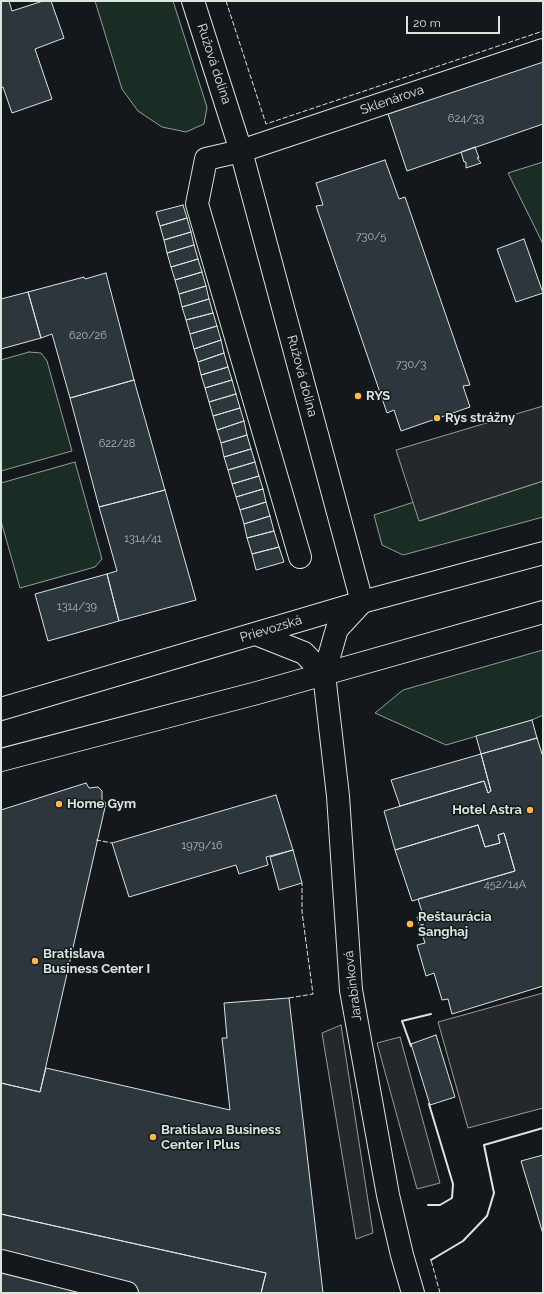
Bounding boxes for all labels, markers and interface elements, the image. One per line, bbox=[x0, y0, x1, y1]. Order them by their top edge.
scale bar bbox=[408, 8, 502, 34]
text: 20 m bbox=[413, 16, 441, 30]
street label: Ružová dolina bbox=[194, 22, 234, 106]
street label: Sklenárova bbox=[358, 82, 426, 118]
house number: 624/33 bbox=[448, 112, 484, 126]
house number: 730/5 bbox=[356, 230, 386, 244]
house number: 620/26 bbox=[69, 329, 107, 343]
street label: Ružová dolina bbox=[284, 333, 320, 419]
house number: 730/3 bbox=[396, 358, 426, 372]
place label: RYS bbox=[366, 388, 390, 404]
marker: RYS bbox=[353, 391, 363, 401]
place label: Rys strážny bbox=[445, 410, 515, 426]
marker: Rys strážny bbox=[432, 413, 442, 423]
house number: 622/28 bbox=[99, 437, 135, 451]
house number: 1314/41 bbox=[124, 532, 162, 546]
house number: 1314/39 bbox=[57, 600, 97, 614]
street label: Prievozská bbox=[238, 612, 304, 646]
place label: Home Gym bbox=[67, 796, 136, 812]
marker: Home Gym bbox=[54, 799, 64, 809]
place label: Hotel Astra bbox=[452, 802, 522, 818]
marker: Hotel Astra bbox=[525, 805, 535, 815]
house number: 1979/16 bbox=[181, 839, 223, 853]
house number: 452/14A bbox=[484, 878, 526, 892]
place label: Reštaurácia Šanghaj bbox=[418, 909, 492, 940]
marker: Reštaurácia Šanghaj bbox=[405, 919, 415, 929]
place label: Bratislava Business Center I bbox=[43, 946, 150, 977]
street label: Jarabinková bbox=[341, 950, 365, 1022]
marker: Bratislava Business Center I bbox=[30, 956, 40, 966]
place label: Bratislava Business Center I Plus bbox=[161, 1122, 281, 1153]
marker: Bratislava Business Center I Plus bbox=[148, 1132, 158, 1142]

